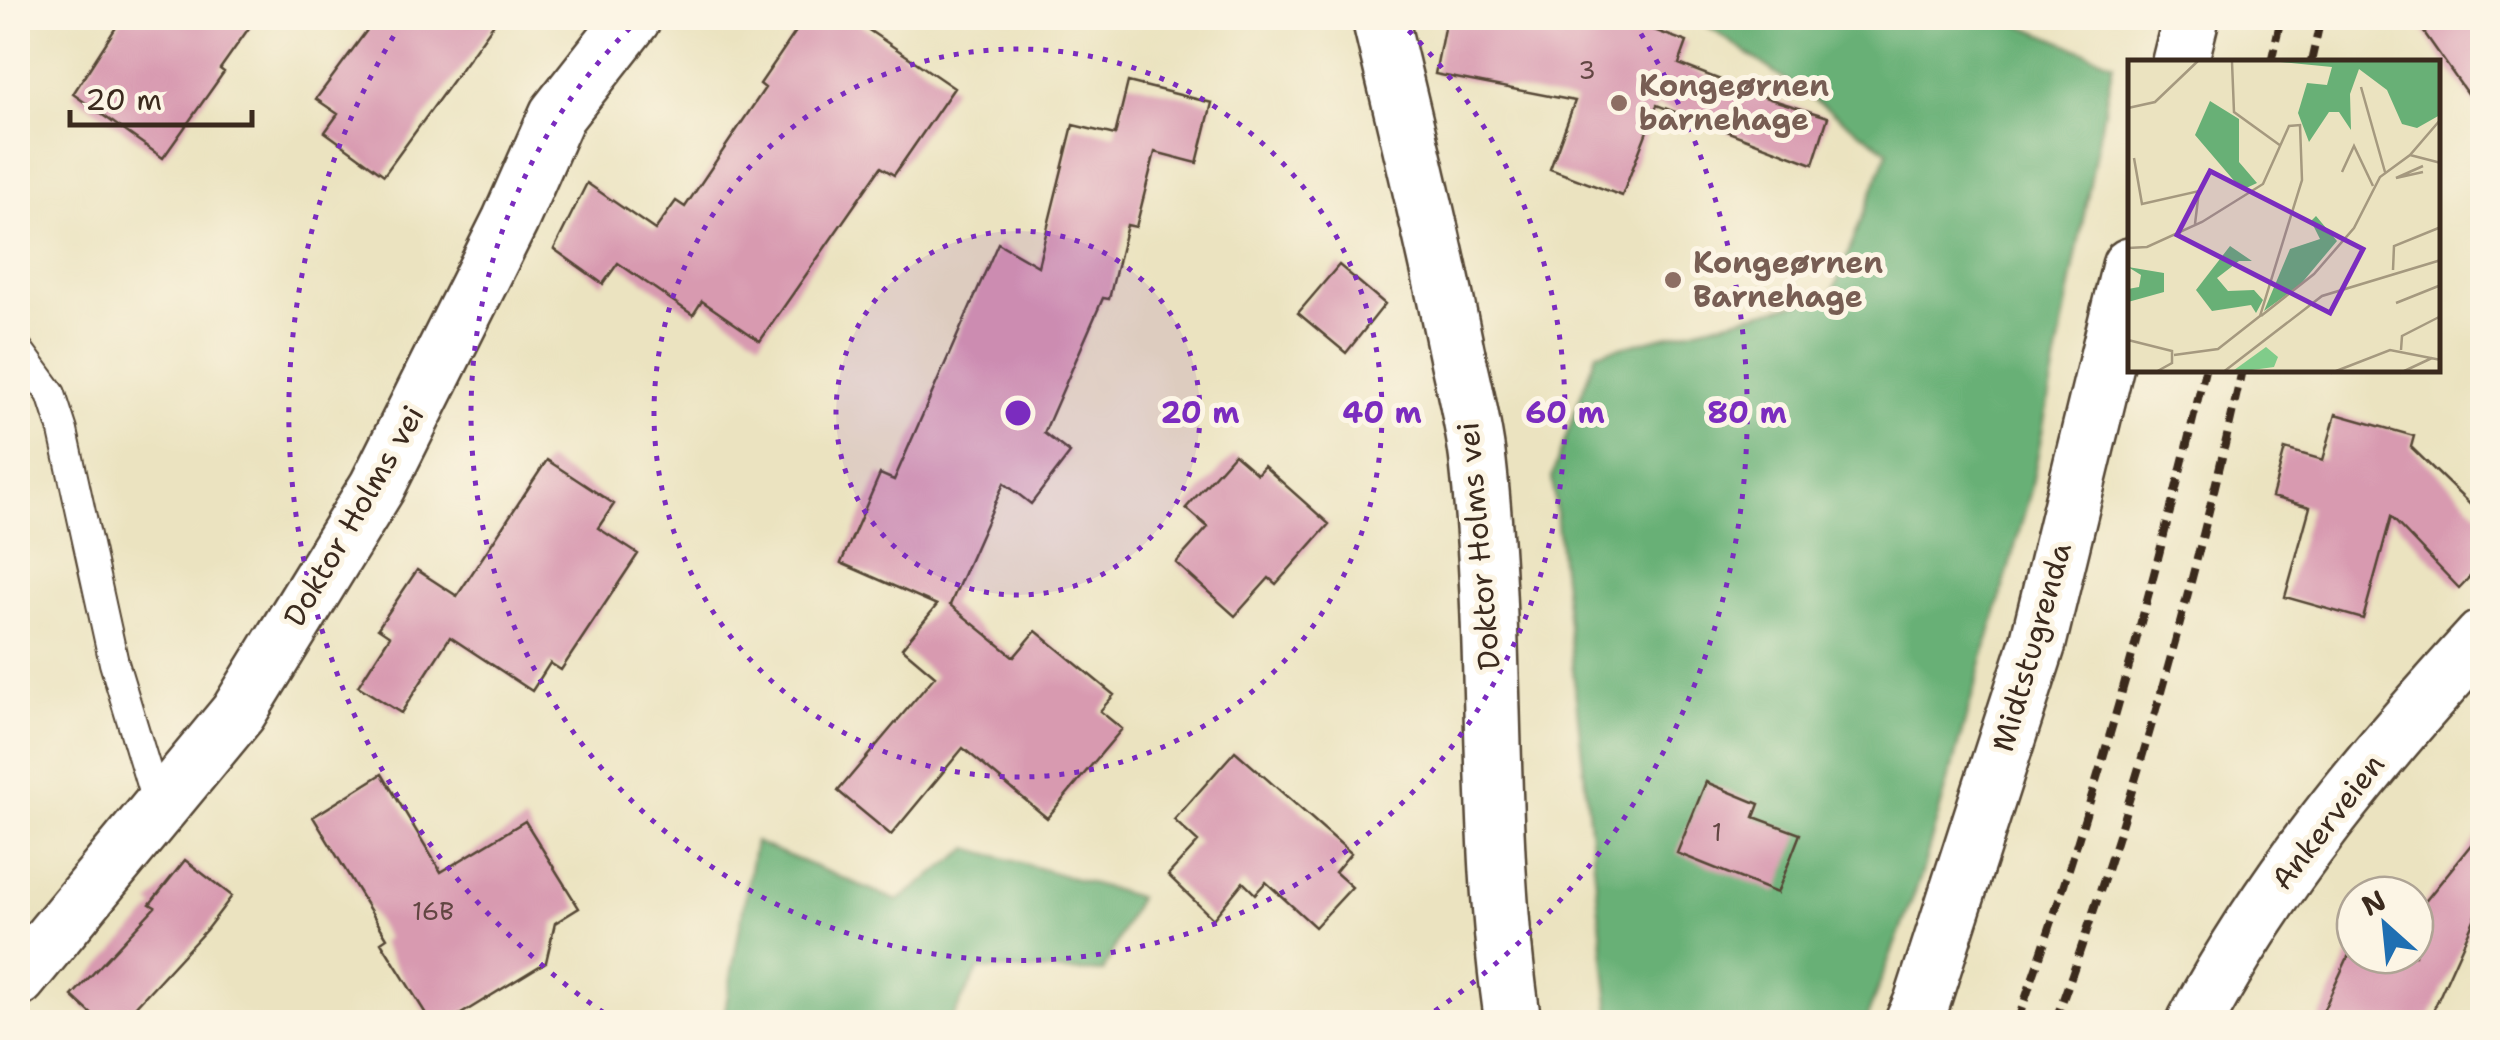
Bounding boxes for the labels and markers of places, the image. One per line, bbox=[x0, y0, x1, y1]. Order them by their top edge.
place label: Kongeørnen barnehage bbox=[1639, 65, 1829, 140]
marker: Kongeørnen barnehage bbox=[1608, 92, 1630, 114]
place label: Kongeørnen Barnehage bbox=[1693, 242, 1883, 317]
marker: Kongeørnen Barnehage bbox=[1662, 269, 1684, 291]
centre of rings bbox=[1000, 395, 1036, 431]

